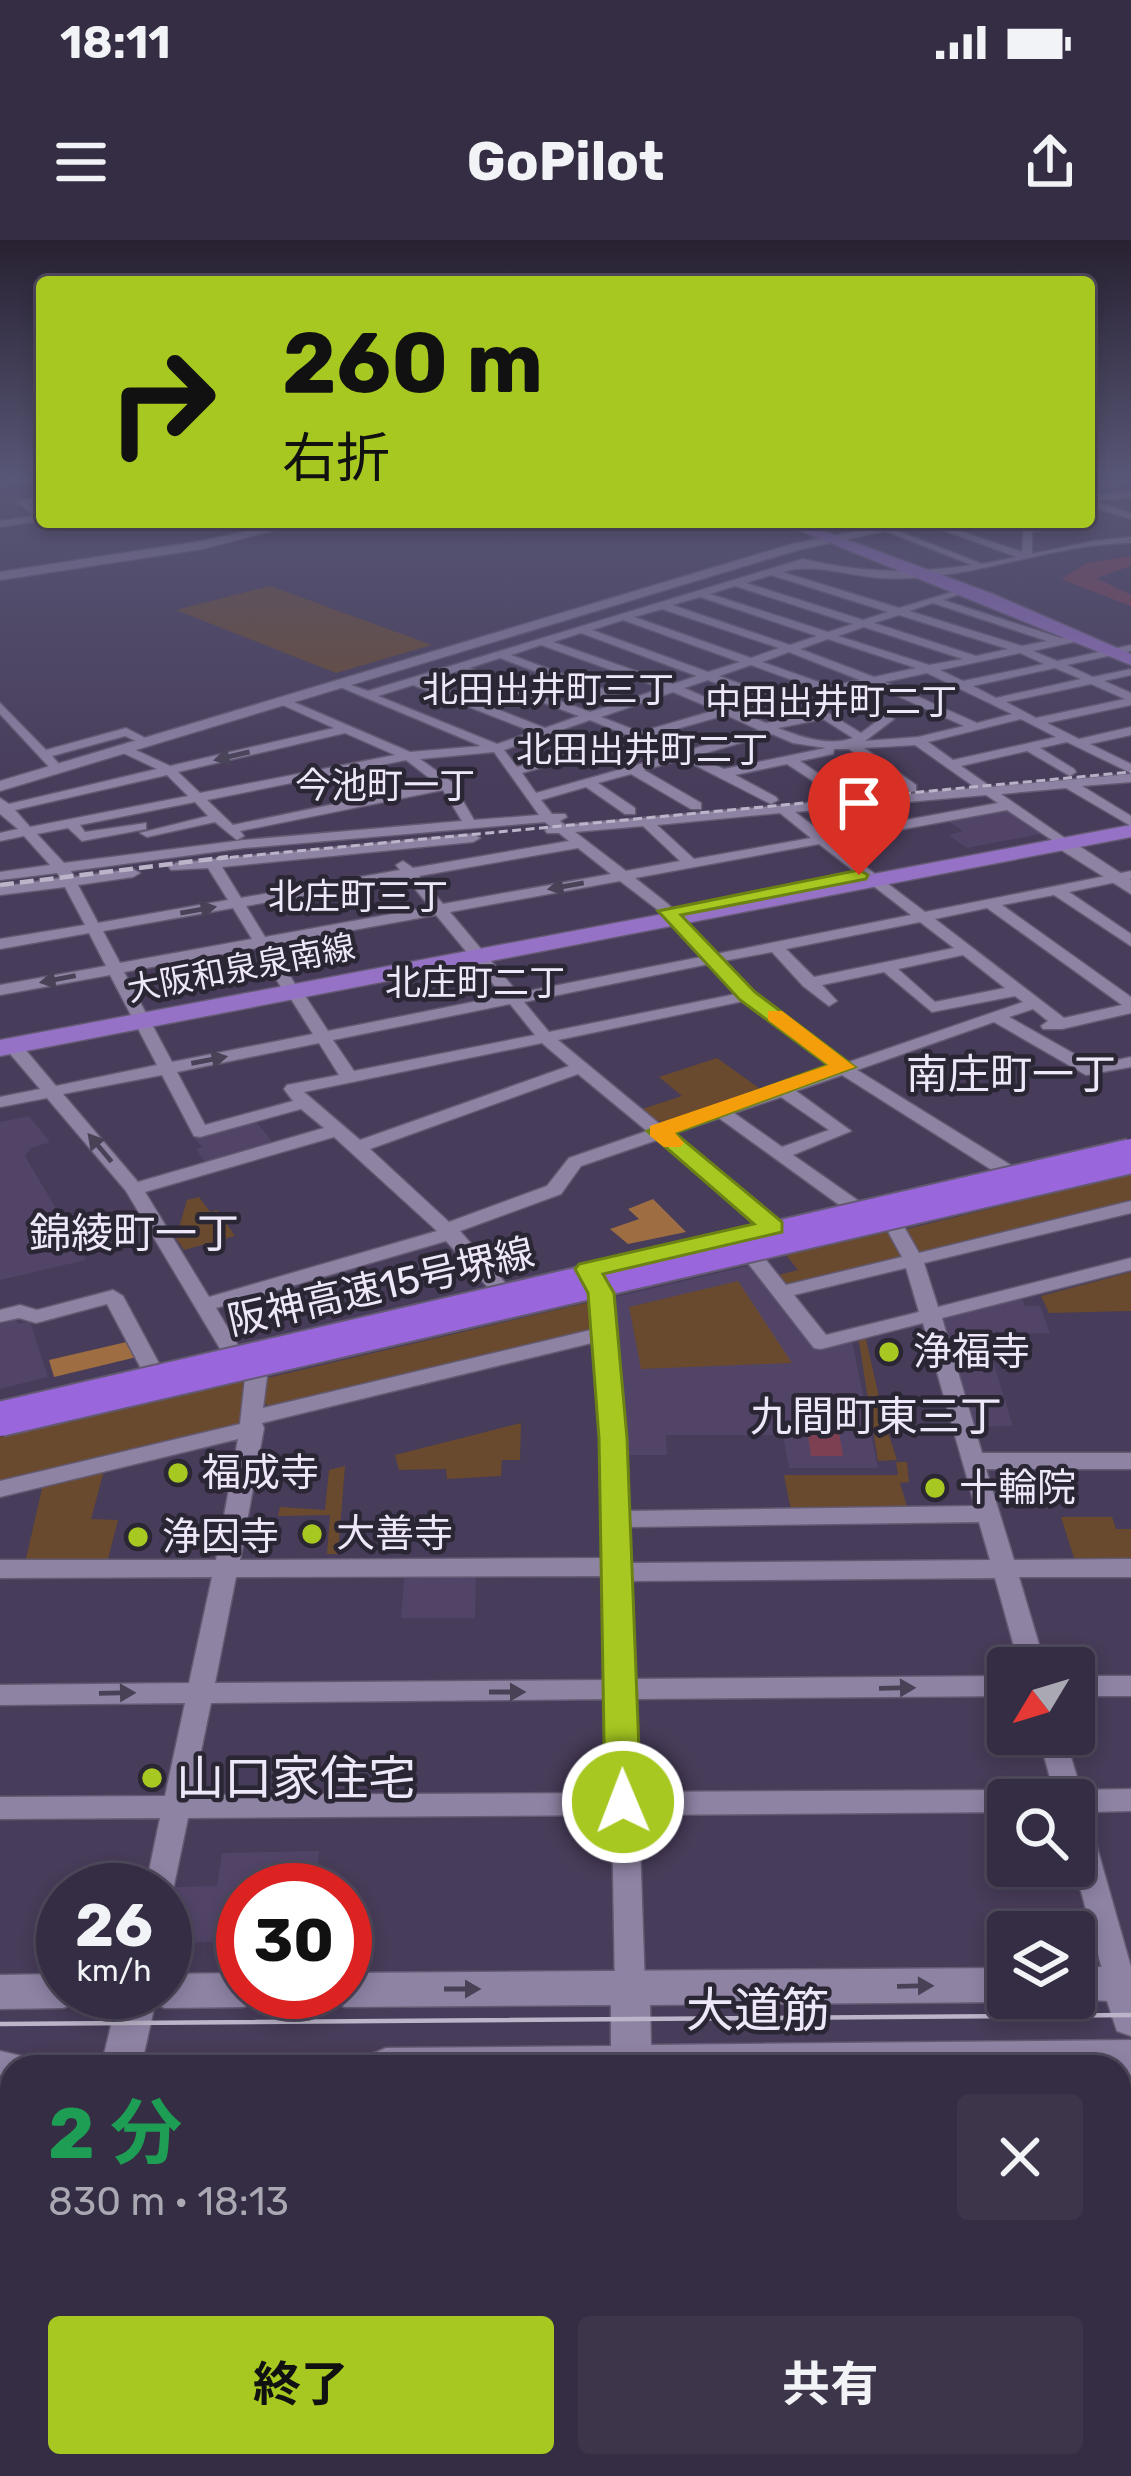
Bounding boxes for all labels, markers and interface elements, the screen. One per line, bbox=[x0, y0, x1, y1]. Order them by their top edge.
text: 18:11 bbox=[60, 16, 171, 69]
icon: menu bbox=[48, 129, 114, 195]
icon: share bbox=[1017, 129, 1083, 195]
text: GoPilot bbox=[467, 130, 664, 194]
text: 260 m bbox=[282, 313, 543, 413]
icon: right bbox=[84, 324, 240, 480]
text: 右折 bbox=[282, 427, 390, 491]
district label: 北田出井町三丁 bbox=[422, 668, 674, 711]
district label: 中田出井町二丁 bbox=[705, 680, 957, 723]
district label: 北田出井町二丁 bbox=[516, 728, 768, 771]
one-way arrow bbox=[213, 748, 251, 767]
pin bbox=[808, 752, 910, 875]
district label: 今池町一丁 bbox=[295, 764, 475, 807]
icon: arrive bbox=[826, 770, 892, 836]
district label: 北庄町三丁 bbox=[268, 875, 448, 918]
one-way arrow bbox=[546, 877, 584, 896]
one-way arrow bbox=[180, 900, 217, 919]
street label: 大阪和泉泉南線 bbox=[124, 927, 358, 1009]
district label: 北庄町二丁 bbox=[385, 961, 565, 1004]
one-way arrow bbox=[39, 970, 76, 989]
one-way arrow bbox=[190, 1050, 228, 1069]
district label: 南庄町一丁 bbox=[906, 1050, 1116, 1100]
one-way arrow bbox=[88, 1133, 114, 1164]
district label: 錦綾町一丁 bbox=[29, 1209, 239, 1259]
street label: 阪神高速15号堺線 bbox=[223, 1229, 539, 1345]
place label: 浄福寺 bbox=[913, 1329, 1030, 1375]
marker: 浄福寺 bbox=[876, 1339, 902, 1365]
district label: 九間町東三丁 bbox=[750, 1392, 1002, 1442]
place label: 福成寺 bbox=[202, 1450, 319, 1496]
marker: 福成寺 bbox=[165, 1460, 191, 1486]
place label: 十輪院 bbox=[959, 1465, 1076, 1511]
marker: 十輪院 bbox=[922, 1475, 948, 1501]
place label: 大善寺 bbox=[336, 1511, 453, 1557]
place label: 浄因寺 bbox=[162, 1514, 279, 1560]
marker: 大善寺 bbox=[299, 1521, 325, 1547]
marker: 浄因寺 bbox=[125, 1524, 151, 1550]
north arrow bbox=[987, 1647, 1095, 1755]
map controls bbox=[987, 1647, 1095, 2019]
one-way arrow bbox=[879, 1678, 917, 1697]
one-way arrow bbox=[489, 1682, 527, 1702]
one-way arrow bbox=[99, 1683, 137, 1703]
position arrow bbox=[560, 1739, 686, 1865]
place label: 山口家住宅 bbox=[176, 1750, 416, 1807]
marker: 山口家住宅 bbox=[139, 1765, 165, 1791]
button: search bbox=[987, 1779, 1095, 1887]
speed limit sign: 30 bbox=[216, 1863, 372, 2019]
text: 26 bbox=[75, 1890, 153, 1961]
button: layers bbox=[987, 1911, 1095, 2019]
text: km/h bbox=[77, 1953, 151, 1989]
one-way arrow bbox=[897, 1976, 935, 1995]
one-way arrow bbox=[444, 1979, 482, 1999]
street label: 大道筋 bbox=[686, 1982, 830, 2039]
text: 2 分 bbox=[48, 2091, 182, 2176]
button: close bbox=[957, 2094, 1083, 2220]
text: 830 m · 18:13 bbox=[48, 2179, 289, 2225]
button: 終了 bbox=[48, 2316, 554, 2454]
button: 共有 bbox=[578, 2316, 1083, 2454]

